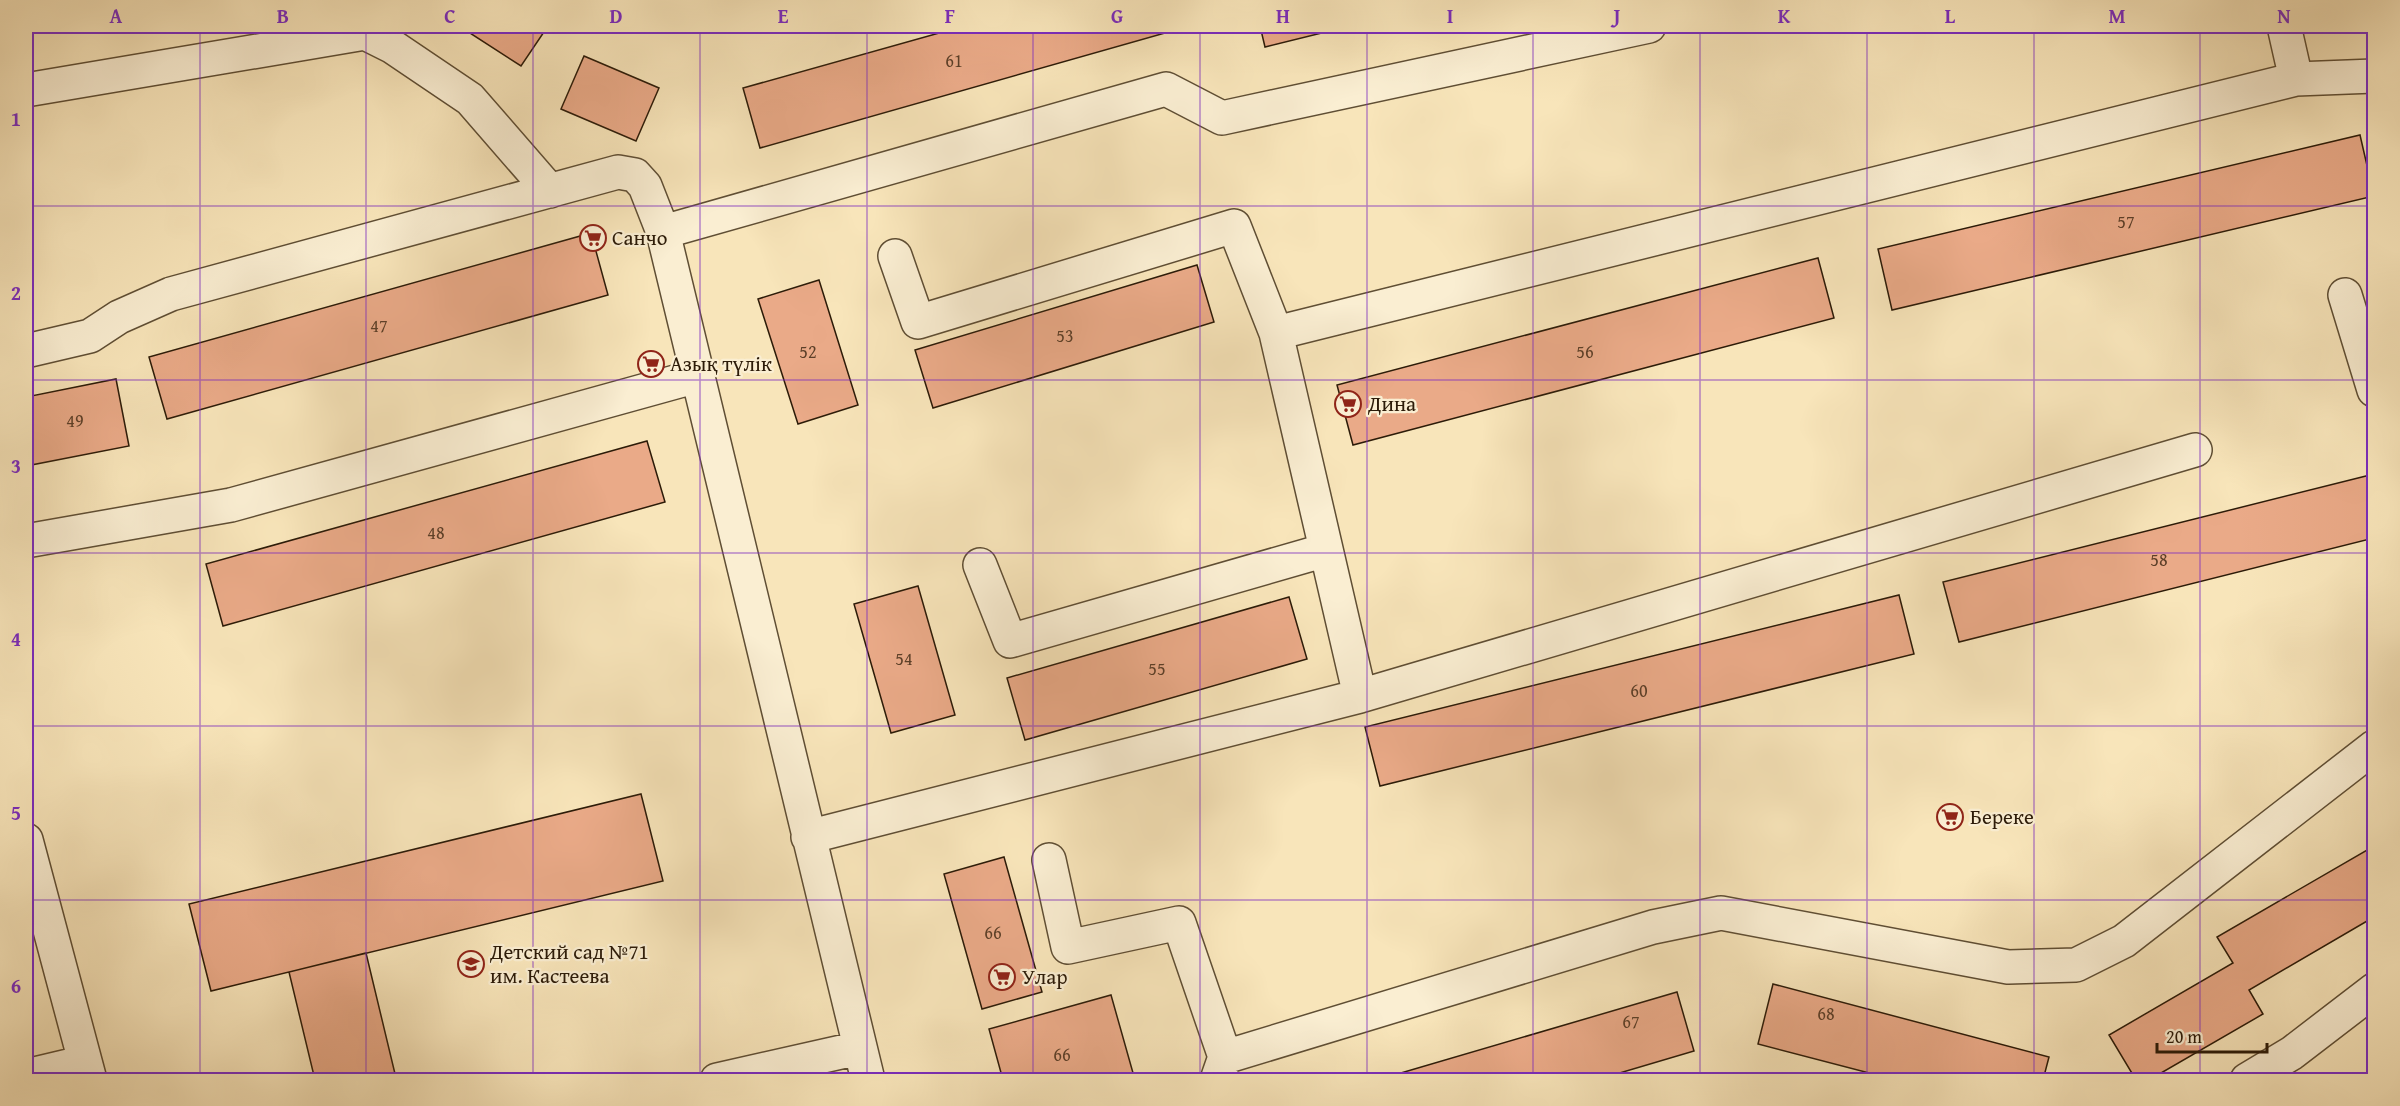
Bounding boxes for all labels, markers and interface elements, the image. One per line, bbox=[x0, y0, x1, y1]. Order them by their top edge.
text: A bbox=[110, 1, 123, 30]
text: B bbox=[277, 1, 289, 30]
text: C bbox=[444, 1, 456, 30]
text: D bbox=[609, 1, 623, 30]
text: E bbox=[778, 1, 789, 30]
text: F bbox=[945, 1, 955, 30]
text: G bbox=[1111, 1, 1123, 30]
text: H bbox=[1276, 1, 1290, 30]
text: I bbox=[1447, 1, 1453, 30]
text: J bbox=[1611, 1, 1621, 30]
text: K bbox=[1778, 1, 1791, 30]
text: L bbox=[1945, 1, 1956, 30]
text: M bbox=[2108, 1, 2126, 30]
text: N bbox=[2277, 1, 2291, 30]
house number: 61 bbox=[945, 47, 963, 74]
text: 1 bbox=[11, 104, 21, 133]
house number: 57 bbox=[2117, 208, 2135, 235]
place label: Санчо bbox=[612, 222, 668, 253]
supermarket icon: Санчо bbox=[578, 223, 608, 253]
text: 2 bbox=[11, 278, 21, 307]
house number: 47 bbox=[370, 312, 388, 339]
house number: 53 bbox=[1056, 322, 1074, 349]
house number: 52 bbox=[799, 338, 817, 365]
house number: 56 bbox=[1576, 338, 1594, 365]
place label: Азық түлік bbox=[670, 348, 772, 379]
supermarket icon: Азық түлік bbox=[636, 349, 666, 379]
place label: Дина bbox=[1367, 388, 1416, 419]
supermarket icon: Дина bbox=[1333, 389, 1363, 419]
house number: 49 bbox=[66, 407, 84, 434]
text: 3 bbox=[11, 451, 21, 480]
house number: 48 bbox=[427, 519, 445, 546]
house number: 58 bbox=[2150, 546, 2168, 573]
text: 4 bbox=[11, 624, 21, 653]
house number: 54 bbox=[895, 645, 913, 672]
house number: 55 bbox=[1148, 655, 1166, 682]
house number: 60 bbox=[1630, 677, 1648, 704]
text: 5 bbox=[11, 798, 21, 827]
place label: Береке bbox=[1970, 801, 2034, 832]
supermarket icon: Береке bbox=[1935, 802, 1965, 832]
house number: 66 bbox=[984, 919, 1002, 946]
place label: Детский сад №71 им. Кастеева bbox=[489, 936, 649, 991]
school or university icon: Детский сад №71 им. Кастеева bbox=[456, 949, 486, 979]
place label: Улар bbox=[1022, 961, 1068, 992]
supermarket icon: Улар bbox=[987, 962, 1017, 992]
text: 6 bbox=[11, 971, 21, 1000]
house number: 68 bbox=[1817, 1000, 1835, 1027]
house number: 67 bbox=[1622, 1008, 1640, 1035]
scale bar bbox=[2157, 1016, 2266, 1054]
text: 20 m bbox=[2166, 1023, 2202, 1050]
house number: 66 bbox=[1053, 1041, 1071, 1068]

